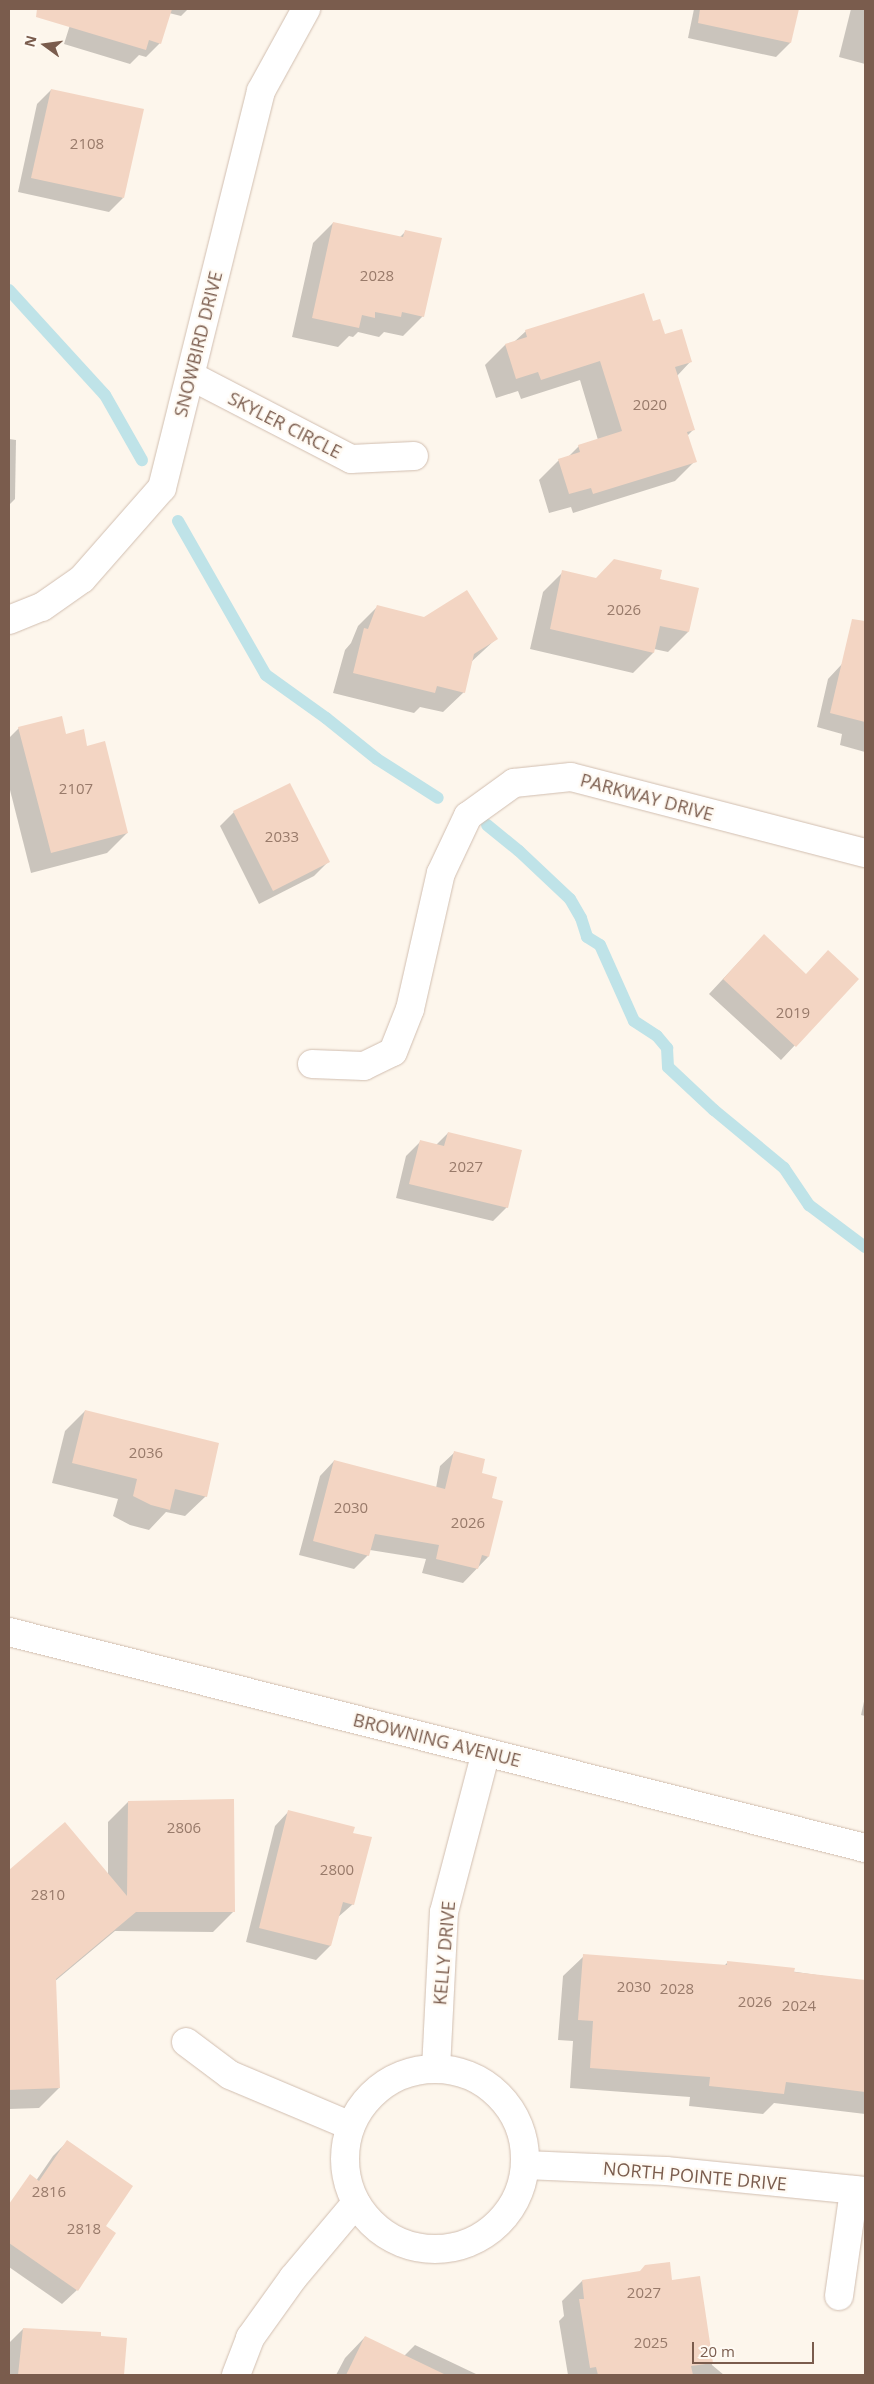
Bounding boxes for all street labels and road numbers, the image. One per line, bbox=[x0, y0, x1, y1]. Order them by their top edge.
street label: SNOWBIRD DRIVE bbox=[169, 269, 227, 419]
street label: SKYLER CIRCLE bbox=[225, 387, 345, 463]
street label: PARKWAY DRIVE bbox=[578, 769, 716, 825]
street label: BROWNING AVENUE bbox=[351, 1709, 523, 1771]
street label: KELLY DRIVE bbox=[429, 1900, 459, 2006]
street label: NORTH POINTE DRIVE bbox=[602, 2157, 788, 2195]

